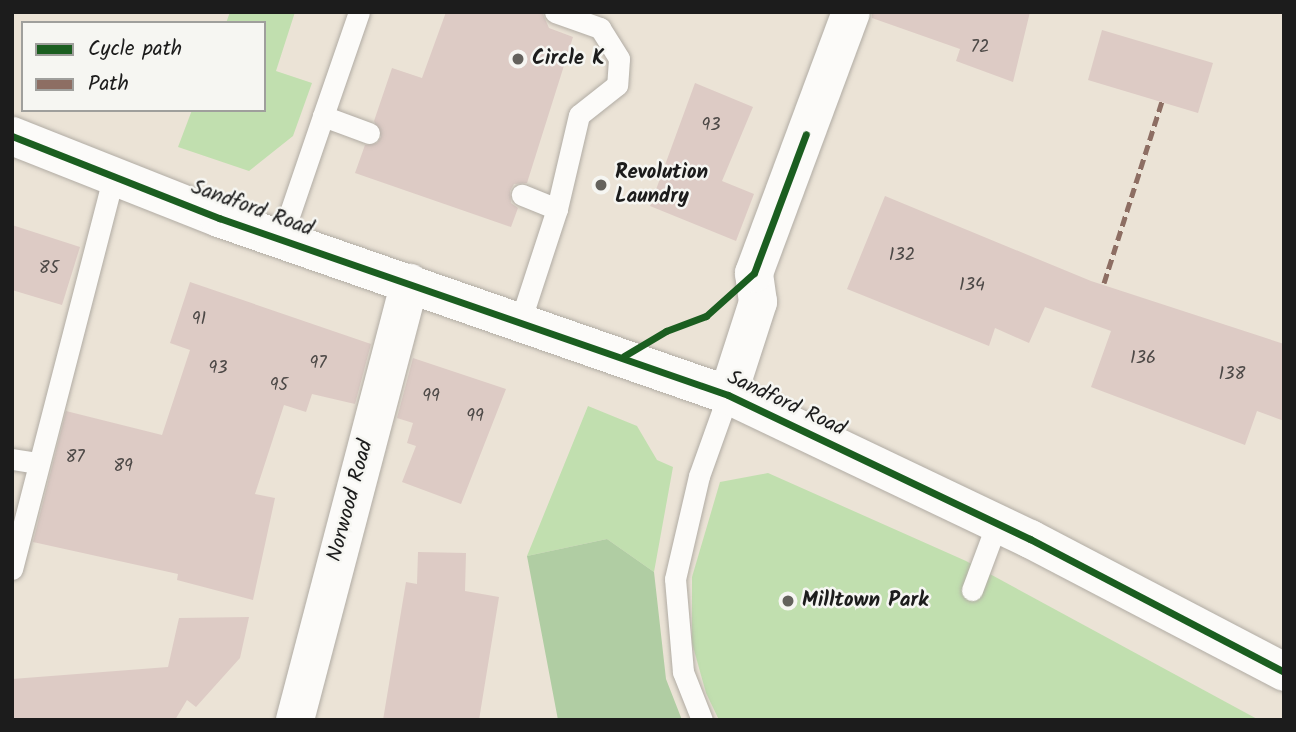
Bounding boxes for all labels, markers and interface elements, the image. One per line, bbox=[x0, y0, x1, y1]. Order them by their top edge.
legend bbox=[21, 21, 266, 112]
text: Cycle path bbox=[88, 33, 182, 66]
house number: 72 bbox=[971, 37, 989, 59]
place label: Circle K bbox=[532, 46, 605, 72]
marker: Circle K bbox=[510, 51, 526, 67]
text: Path bbox=[88, 68, 129, 101]
house number: 93 bbox=[701, 115, 721, 137]
place label: Revolution Laundry bbox=[615, 160, 708, 210]
street label: Sandford Road bbox=[188, 175, 316, 243]
marker: Revolution Laundry bbox=[593, 177, 609, 193]
house number: 132 bbox=[889, 245, 915, 267]
house number: 85 bbox=[39, 258, 59, 280]
house number: 134 bbox=[959, 275, 985, 297]
house number: 91 bbox=[192, 309, 206, 331]
house number: 136 bbox=[1130, 348, 1156, 370]
house number: 97 bbox=[309, 353, 327, 375]
house number: 93 bbox=[208, 358, 228, 380]
house number: 138 bbox=[1219, 364, 1245, 386]
street label: Sandford Road bbox=[723, 366, 849, 442]
house number: 95 bbox=[270, 375, 288, 397]
house number: 99 bbox=[422, 386, 440, 408]
house number: 99 bbox=[466, 406, 484, 428]
street label: Norwood Road bbox=[323, 437, 379, 565]
house number: 87 bbox=[65, 447, 85, 469]
house number: 89 bbox=[113, 456, 133, 478]
place label: Milltown Park bbox=[802, 588, 928, 614]
marker: Milltown Park bbox=[780, 593, 796, 609]

